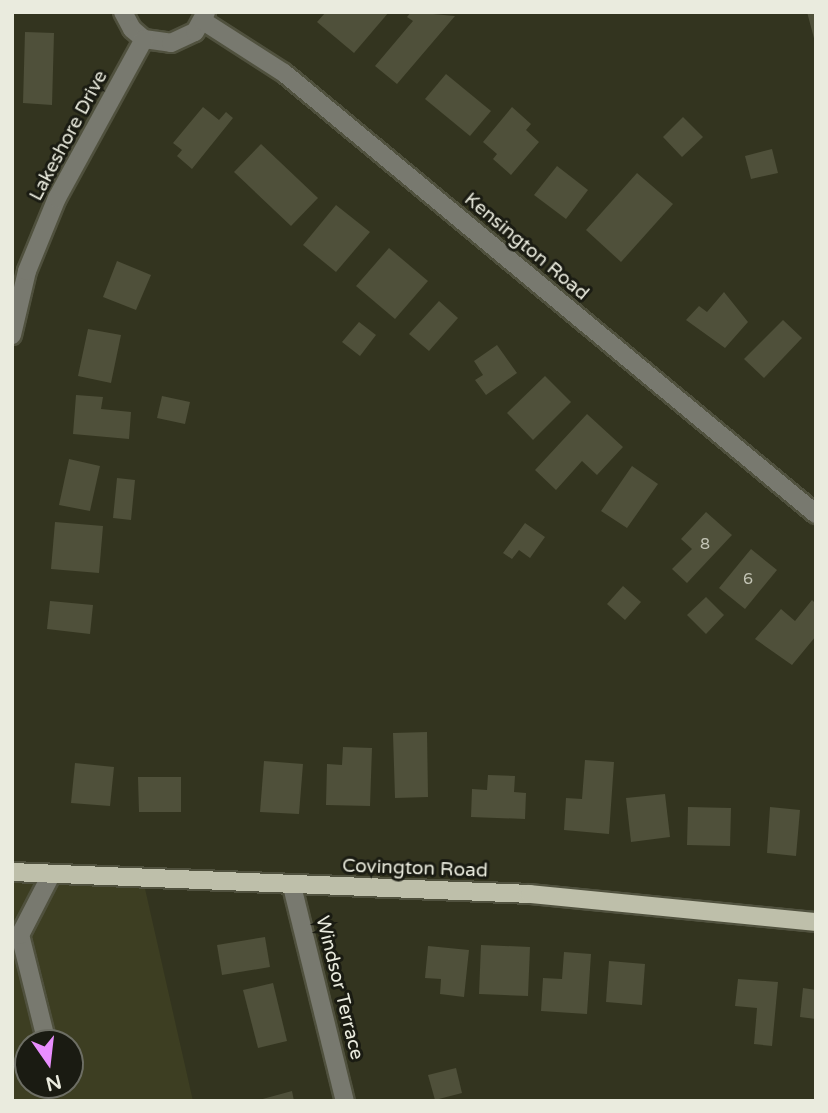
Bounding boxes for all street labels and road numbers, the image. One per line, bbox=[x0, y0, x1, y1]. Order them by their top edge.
street label: Lakeshore Drive bbox=[25, 67, 113, 205]
street label: Kensington Road bbox=[459, 188, 593, 306]
street label: Covington Road bbox=[342, 855, 488, 883]
street label: Windsor Terrace bbox=[310, 914, 368, 1062]

